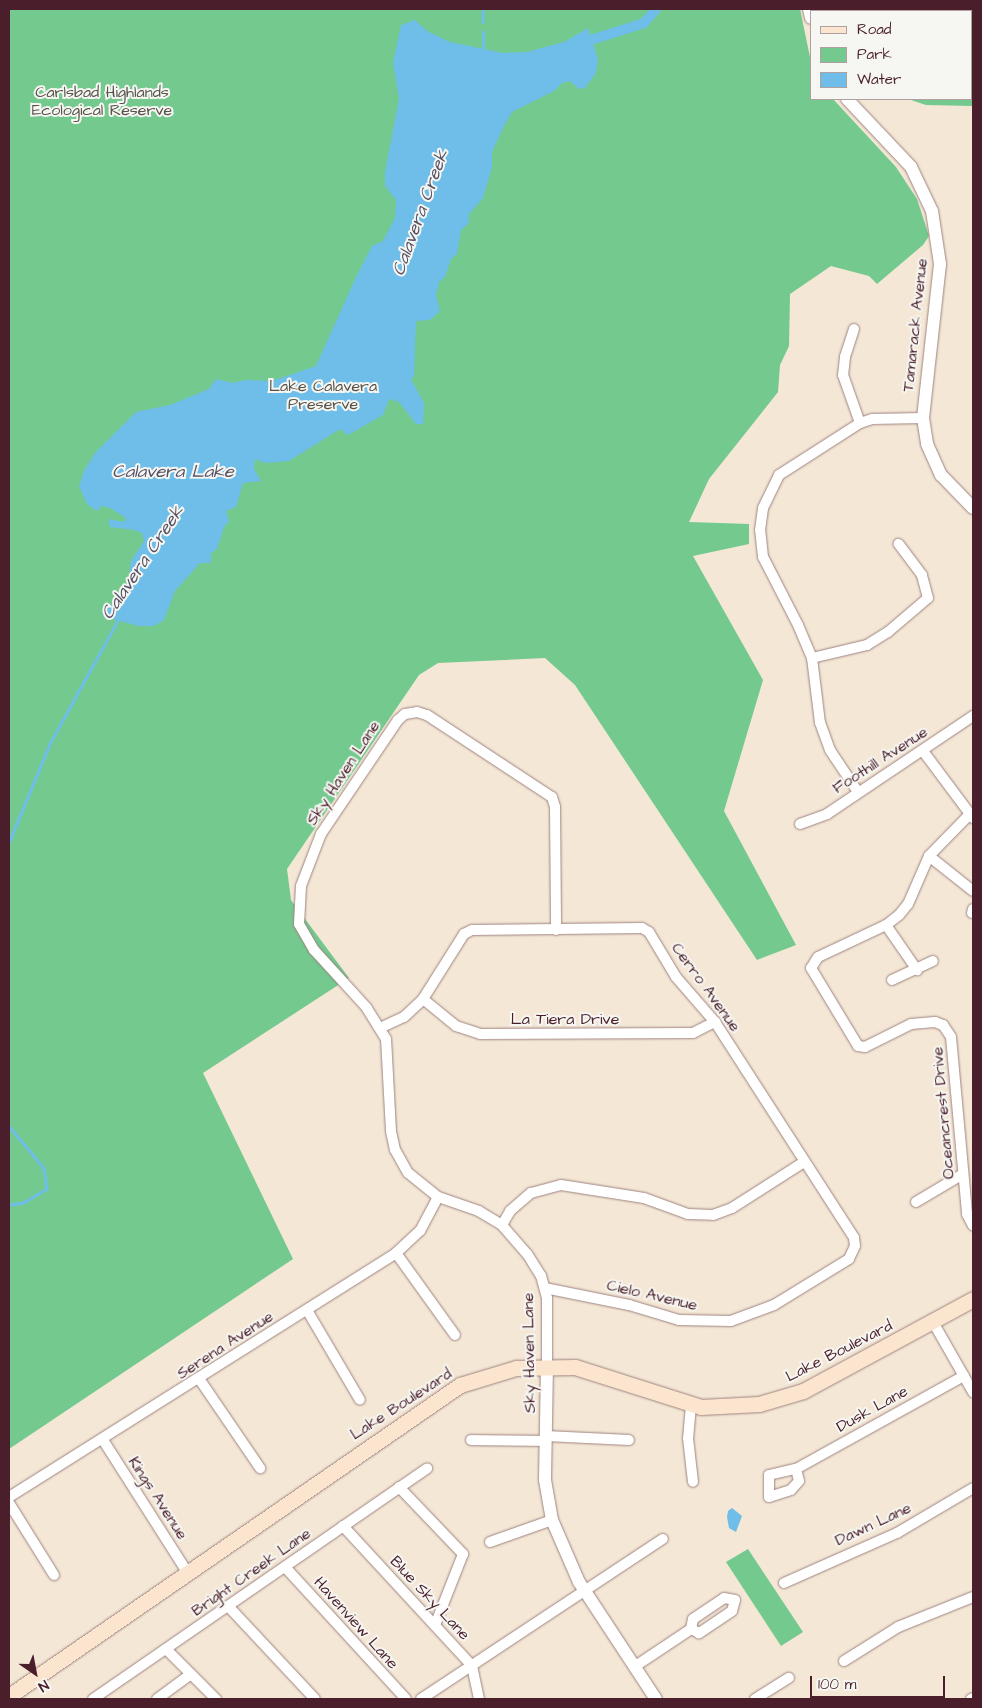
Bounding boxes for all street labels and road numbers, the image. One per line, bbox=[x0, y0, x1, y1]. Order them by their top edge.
street label: Tamarack Avenue bbox=[898, 257, 932, 393]
street label: Sky Haven Lane bbox=[302, 717, 384, 829]
street label: Foothill Avenue bbox=[829, 722, 931, 798]
street label: Cerro Avenue bbox=[667, 939, 745, 1035]
street label: La Tiera Drive bbox=[511, 1009, 619, 1029]
street label: Oceancrest Drive bbox=[928, 1046, 958, 1180]
street label: Cielo Avenue bbox=[605, 1275, 699, 1315]
street label: Sky Haven Lane bbox=[518, 1293, 540, 1413]
street label: Serena Avenue bbox=[173, 1307, 277, 1383]
street label: Lake Boulevard bbox=[782, 1316, 896, 1386]
street label: Lake Boulevard bbox=[347, 1364, 455, 1444]
street label: Dusk Lane bbox=[833, 1382, 911, 1436]
street label: Kings Avenue bbox=[124, 1453, 192, 1543]
street label: Dawn Lane bbox=[832, 1498, 914, 1550]
street label: Bright Creek Lane bbox=[188, 1524, 314, 1620]
street label: Blue Sky Lane bbox=[386, 1552, 474, 1644]
street label: Havenview Lane bbox=[310, 1573, 402, 1673]

